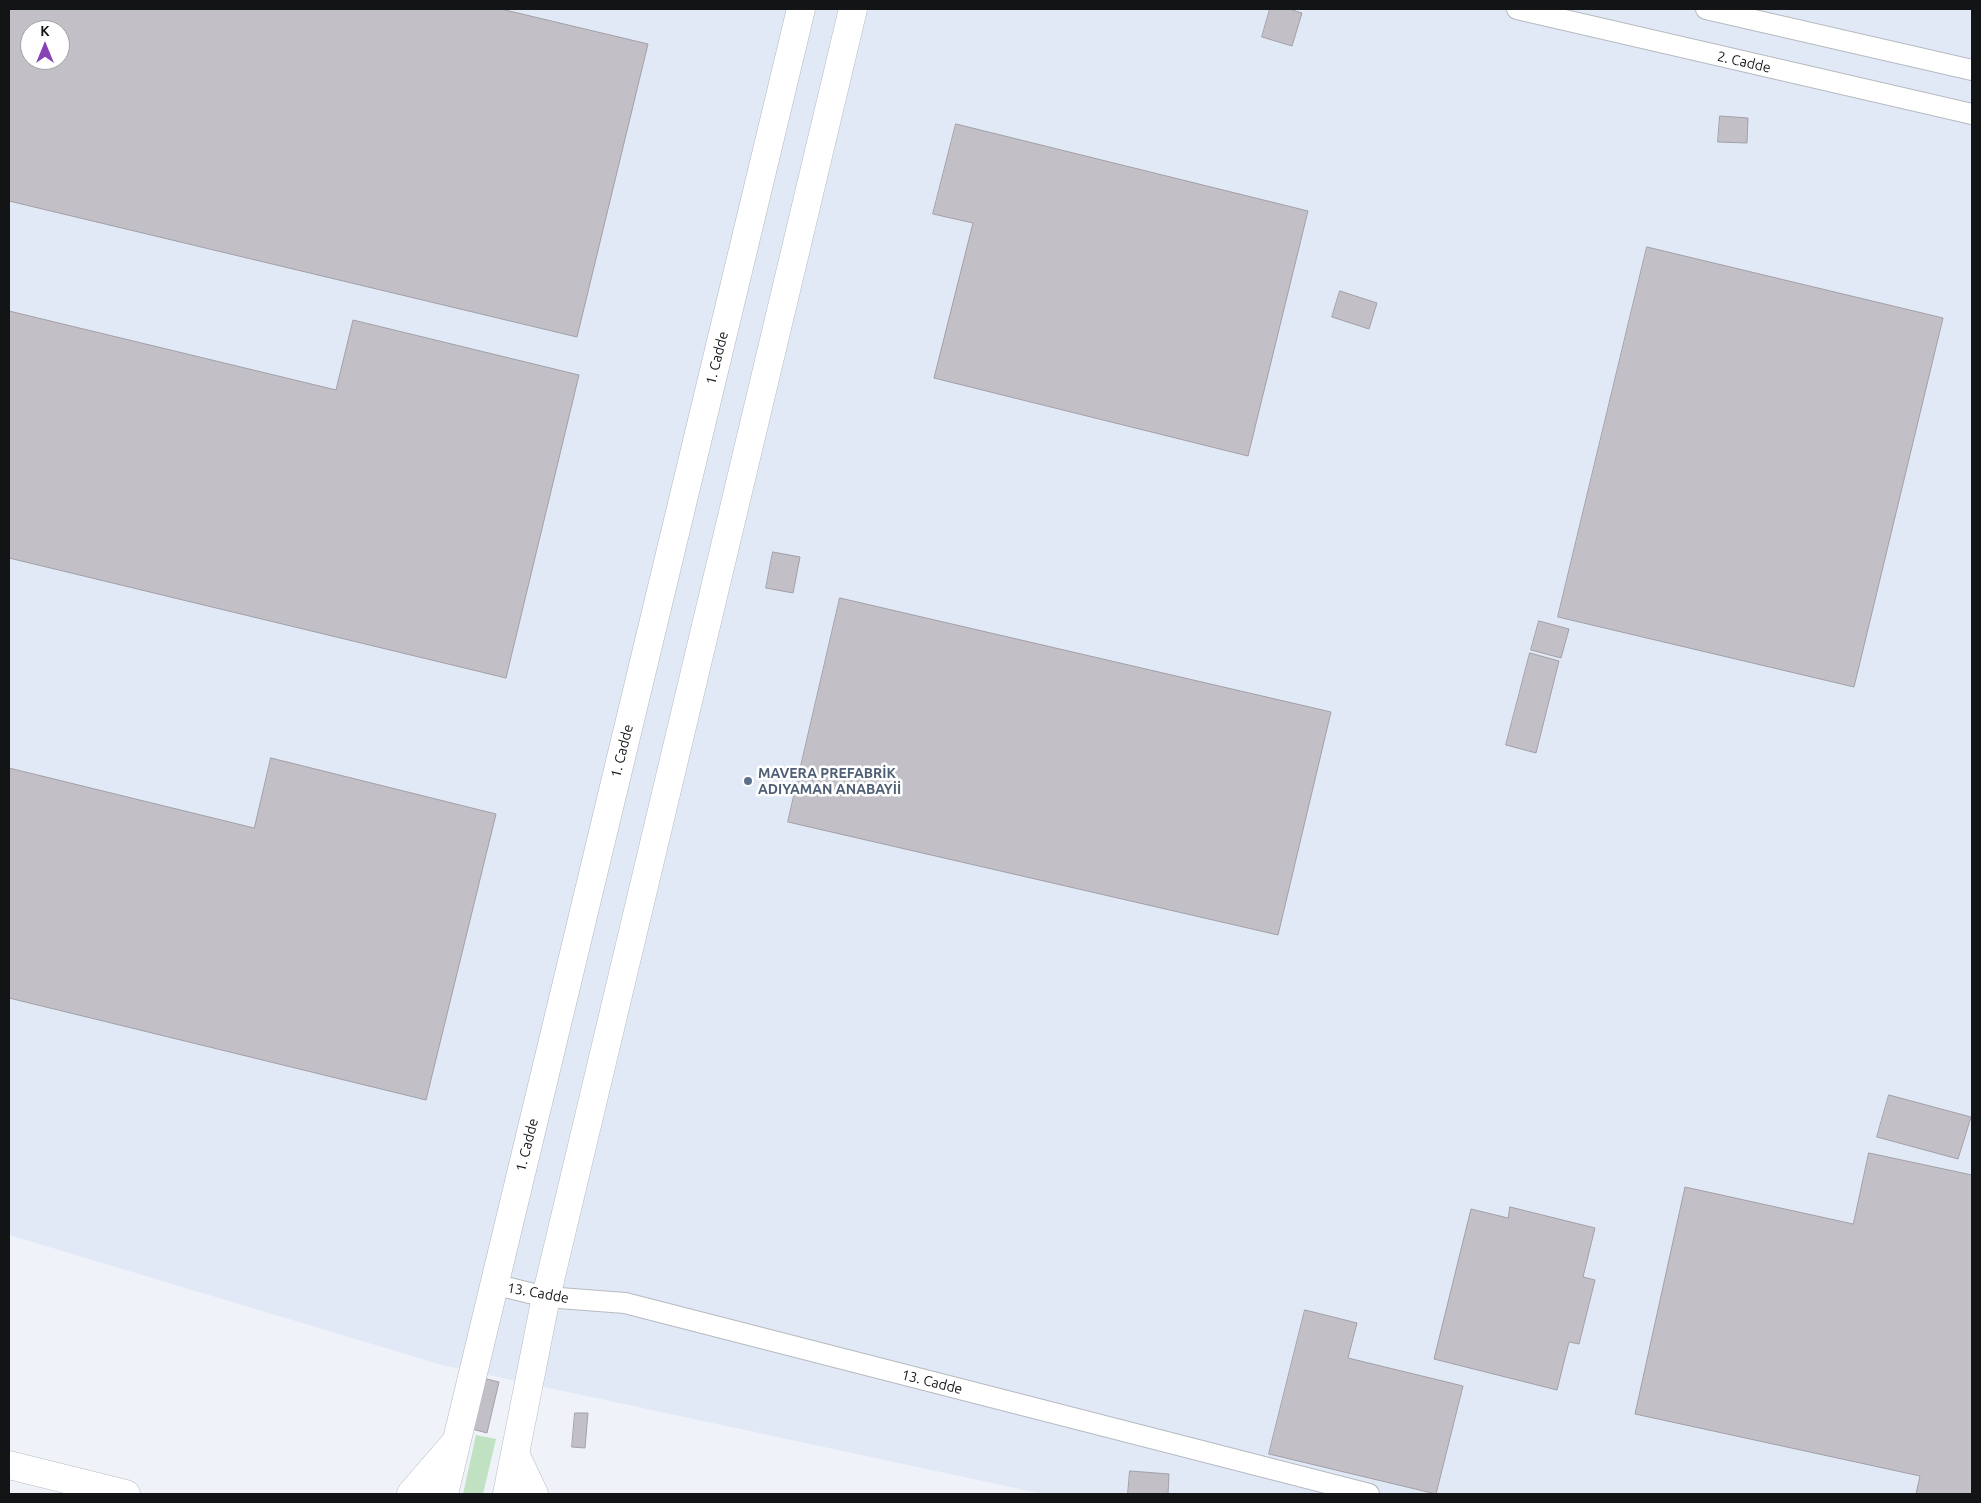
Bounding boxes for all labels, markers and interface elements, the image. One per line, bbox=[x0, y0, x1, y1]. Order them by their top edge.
north arrow bbox=[20, 20, 70, 70]
text: K bbox=[40, 23, 50, 39]
street label: 2. Cadde bbox=[1716, 48, 1772, 76]
street label: 1. Cadde bbox=[702, 330, 732, 386]
street label: 1. Cadde bbox=[607, 723, 637, 779]
place label: MAVERA PREFABRİK ADIYAMAN ANABAYİİ bbox=[758, 765, 901, 798]
marker: MAVERA PREFABRİK ADIYAMAN ANABAYİİ bbox=[742, 775, 754, 787]
street label: 1. Cadde bbox=[512, 1117, 542, 1173]
street label: 13. Cadde bbox=[506, 1279, 570, 1307]
street label: 13. Cadde bbox=[900, 1366, 964, 1398]

